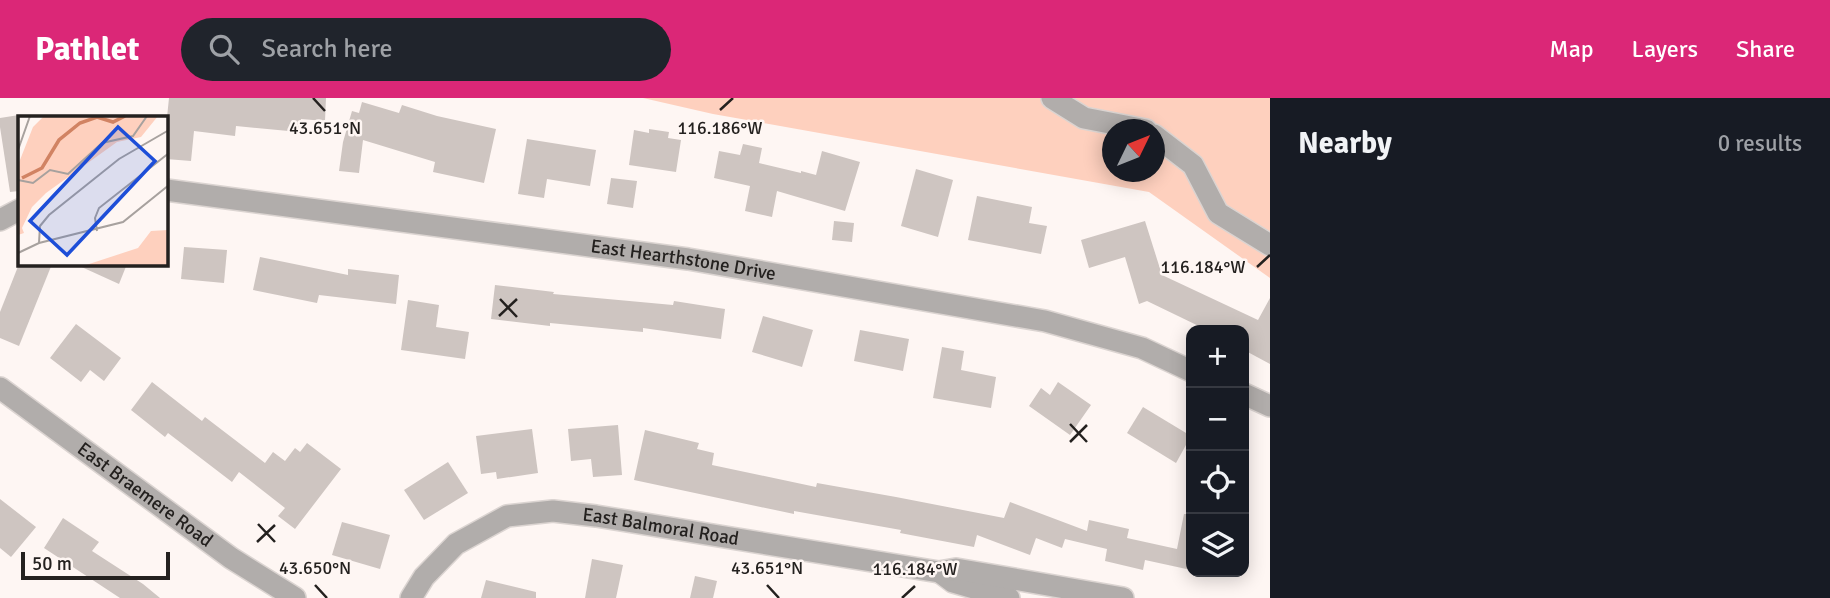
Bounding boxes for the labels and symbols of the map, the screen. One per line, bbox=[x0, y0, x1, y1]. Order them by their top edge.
inset map bbox=[18, 116, 168, 266]
text: 43.651°N bbox=[289, 117, 361, 139]
text: 116.186°W bbox=[677, 117, 763, 139]
north arrow bbox=[1102, 119, 1165, 182]
street label: East Hearthstone Drive bbox=[589, 234, 778, 286]
text: 116.184°W bbox=[1160, 256, 1246, 278]
street label: East Braemere Road bbox=[72, 437, 217, 552]
street label: East Balmoral Road bbox=[581, 503, 741, 551]
scale bar bbox=[21, 549, 170, 581]
text: 43.650°N bbox=[279, 557, 351, 579]
text: 43.651°N bbox=[731, 557, 803, 579]
text: 116.184°W bbox=[872, 558, 958, 580]

